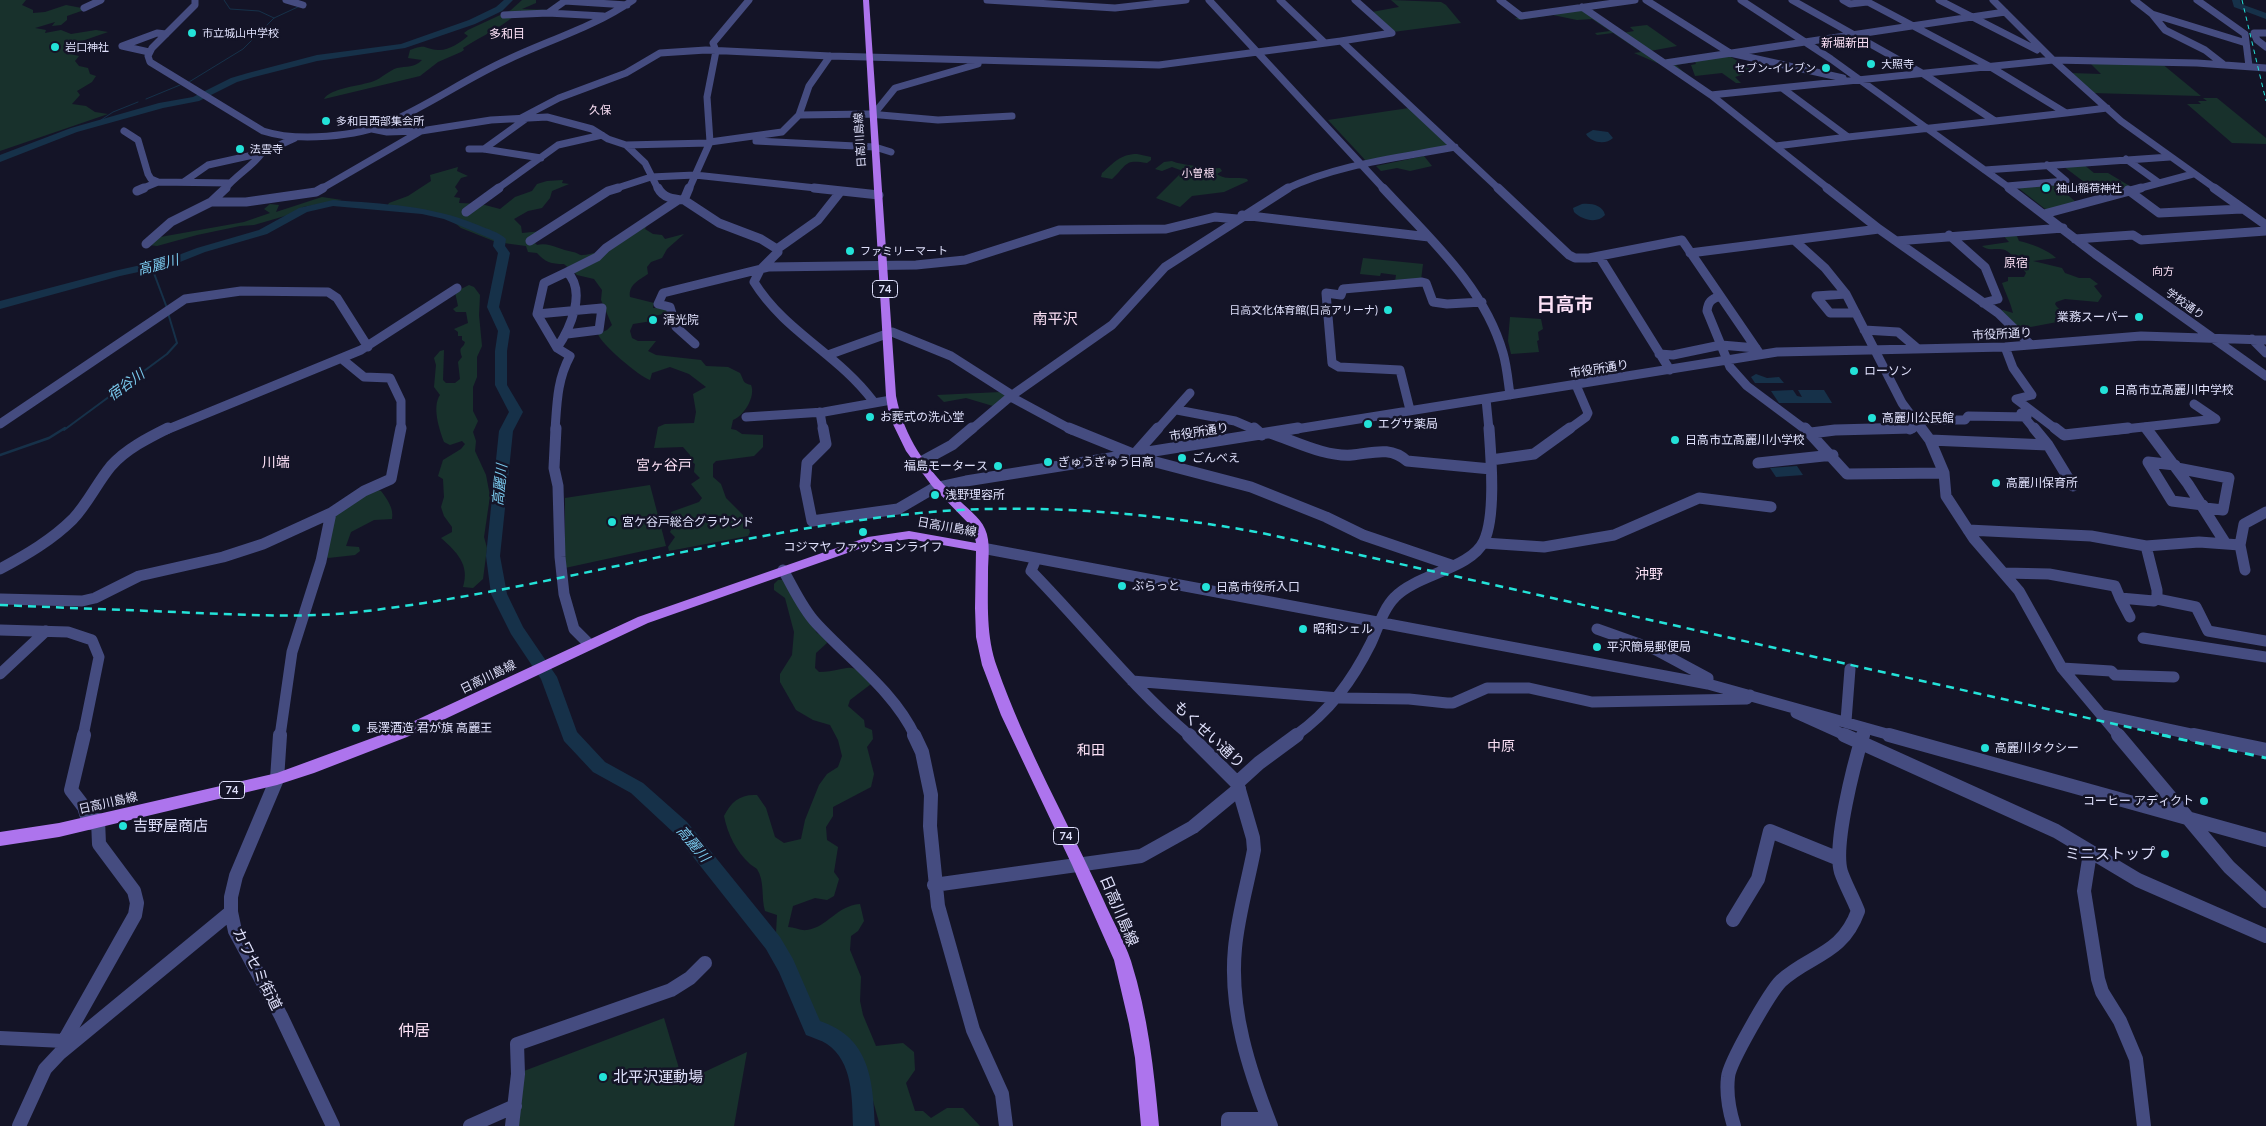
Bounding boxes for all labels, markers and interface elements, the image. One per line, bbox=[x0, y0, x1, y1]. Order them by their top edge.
place label: 市立城山中学校 bbox=[202, 26, 279, 40]
marker: 市立城山中学校 bbox=[186, 27, 198, 39]
district label: 多和目 bbox=[489, 27, 525, 41]
district label: 新堀新田 bbox=[1821, 36, 1869, 50]
place label: 岩口神社 bbox=[65, 40, 109, 54]
marker: 岩口神社 bbox=[49, 41, 61, 53]
place label: 大照寺 bbox=[1881, 57, 1914, 71]
marker: 大照寺 bbox=[1865, 58, 1877, 70]
place label: セブン-イレブン bbox=[1735, 61, 1816, 75]
marker: セブン-イレブン bbox=[1820, 62, 1832, 74]
district label: 久保 bbox=[589, 103, 611, 117]
street label: 日高川島線 bbox=[851, 112, 869, 168]
place label: 多和目西部集会所 bbox=[336, 114, 424, 128]
marker: 多和目西部集会所 bbox=[320, 115, 332, 127]
place label: 法雲寺 bbox=[250, 142, 283, 156]
marker: 法雲寺 bbox=[234, 143, 246, 155]
district label: 小曽根 bbox=[1182, 166, 1214, 180]
place label: 袖山稲荷神社 bbox=[2056, 181, 2122, 195]
marker: 袖山稲荷神社 bbox=[2040, 182, 2052, 194]
place label: ファミリーマート bbox=[860, 244, 948, 258]
marker: ファミリーマート bbox=[844, 245, 856, 257]
water label: 高麗川 bbox=[136, 251, 180, 279]
district label: 原宿 bbox=[2004, 256, 2028, 270]
district label: 向方 bbox=[2152, 264, 2174, 278]
road number: 74 bbox=[872, 280, 898, 298]
street label: 学校通り bbox=[2163, 286, 2207, 322]
district label: 日高市 bbox=[1537, 294, 1593, 316]
place label: 日高文化体育館(日高アリーナ) bbox=[1229, 303, 1378, 317]
marker: 日高文化体育館(日高アリーナ) bbox=[1382, 304, 1394, 316]
district label: 南平沢 bbox=[1033, 310, 1077, 328]
place label: 業務スーパー bbox=[2057, 310, 2129, 324]
marker: 業務スーパー bbox=[2133, 311, 2145, 323]
place label: 清光院 bbox=[663, 313, 699, 327]
marker: 清光院 bbox=[647, 314, 659, 326]
street label: 市役所通り bbox=[1972, 325, 2032, 343]
street label: 市役所通り bbox=[1568, 357, 1630, 381]
place label: ローソン bbox=[1864, 364, 1912, 378]
marker: ローソン bbox=[1848, 365, 1860, 377]
water label: 宿谷川 bbox=[104, 366, 148, 404]
place label: 日高市立高麗川中学校 bbox=[2114, 383, 2234, 397]
marker: 日高市立高麗川中学校 bbox=[2098, 384, 2110, 396]
place label: お葬式の洗心堂 bbox=[880, 410, 964, 424]
marker: お葬式の洗心堂 bbox=[864, 411, 876, 423]
place label: 高麗川公民館 bbox=[1882, 411, 1954, 425]
marker: 高麗川公民館 bbox=[1866, 412, 1878, 424]
place label: エグサ薬局 bbox=[1378, 417, 1438, 431]
marker: エグサ薬局 bbox=[1362, 418, 1374, 430]
street label: 市役所通り bbox=[1168, 420, 1230, 444]
place label: 日高市立高麗川小学校 bbox=[1685, 433, 1805, 447]
marker: 日高市立高麗川小学校 bbox=[1669, 434, 1681, 446]
place label: ごんべえ bbox=[1192, 451, 1240, 465]
marker: ごんべえ bbox=[1176, 452, 1188, 464]
district label: 川端 bbox=[262, 454, 290, 470]
place label: ぎゅうぎゅう日高 bbox=[1058, 455, 1154, 469]
marker: ぎゅうぎゅう日高 bbox=[1042, 456, 1054, 468]
district label: 宮ヶ谷戸 bbox=[636, 457, 692, 473]
place label: 福島モータース bbox=[904, 459, 988, 473]
marker: 福島モータース bbox=[992, 460, 1004, 472]
water label: 高麗川 bbox=[489, 463, 511, 507]
place label: 高麗川保育所 bbox=[2006, 476, 2078, 490]
marker: 高麗川保育所 bbox=[1990, 477, 2002, 489]
place label: 浅野理容所 bbox=[945, 488, 1005, 502]
marker: 浅野理容所 bbox=[929, 489, 941, 501]
place label: 宮ケ谷戸総合グラウンド bbox=[622, 515, 754, 529]
street label: 日高川島線 bbox=[916, 515, 978, 539]
marker: 宮ケ谷戸総合グラウンド bbox=[606, 516, 618, 528]
marker: コジマヤ ファッションライフ bbox=[857, 526, 869, 538]
place label: コジマヤ ファッションライフ bbox=[783, 540, 943, 554]
district label: 沖野 bbox=[1635, 566, 1663, 582]
place label: ぶらっと bbox=[1132, 579, 1180, 593]
marker: ぶらっと bbox=[1116, 580, 1128, 592]
place label: 日高市役所入口 bbox=[1216, 580, 1300, 594]
marker: 日高市役所入口 bbox=[1200, 581, 1212, 593]
place label: 昭和シェル bbox=[1313, 622, 1373, 636]
marker: 昭和シェル bbox=[1297, 623, 1309, 635]
place label: 平沢簡易郵便局 bbox=[1607, 640, 1691, 654]
marker: 平沢簡易郵便局 bbox=[1591, 641, 1603, 653]
street label: 日高川島線 bbox=[458, 657, 518, 697]
street label: もくせい通り bbox=[1170, 698, 1248, 772]
place label: 長澤酒造 君が旗 高麗王 bbox=[366, 721, 492, 735]
marker: 長澤酒造 君が旗 高麗王 bbox=[350, 722, 362, 734]
district label: 中原 bbox=[1487, 738, 1515, 754]
place label: 高麗川タクシー bbox=[1995, 741, 2079, 755]
district label: 和田 bbox=[1077, 742, 1105, 758]
marker: 高麗川タクシー bbox=[1979, 742, 1991, 754]
road number: 74 bbox=[220, 782, 244, 798]
street label: 日高川島線 bbox=[77, 789, 139, 817]
place label: コーヒー アディクト bbox=[2083, 794, 2194, 808]
marker: コーヒー アディクト bbox=[2198, 795, 2210, 807]
place label: 吉野屋商店 bbox=[133, 817, 208, 835]
marker: 吉野屋商店 bbox=[117, 820, 129, 832]
water label: 高麗川 bbox=[673, 823, 713, 865]
road number: 74 bbox=[1054, 828, 1078, 844]
place label: ミニストップ bbox=[2065, 845, 2155, 863]
marker: ミニストップ bbox=[2159, 848, 2171, 860]
street label: 日高川島線 bbox=[1096, 873, 1142, 949]
street label: カワセミ街道 bbox=[229, 925, 285, 1013]
district label: 仲居 bbox=[398, 1021, 430, 1041]
place label: 北平沢運動場 bbox=[613, 1068, 703, 1086]
marker: 北平沢運動場 bbox=[597, 1071, 609, 1083]

